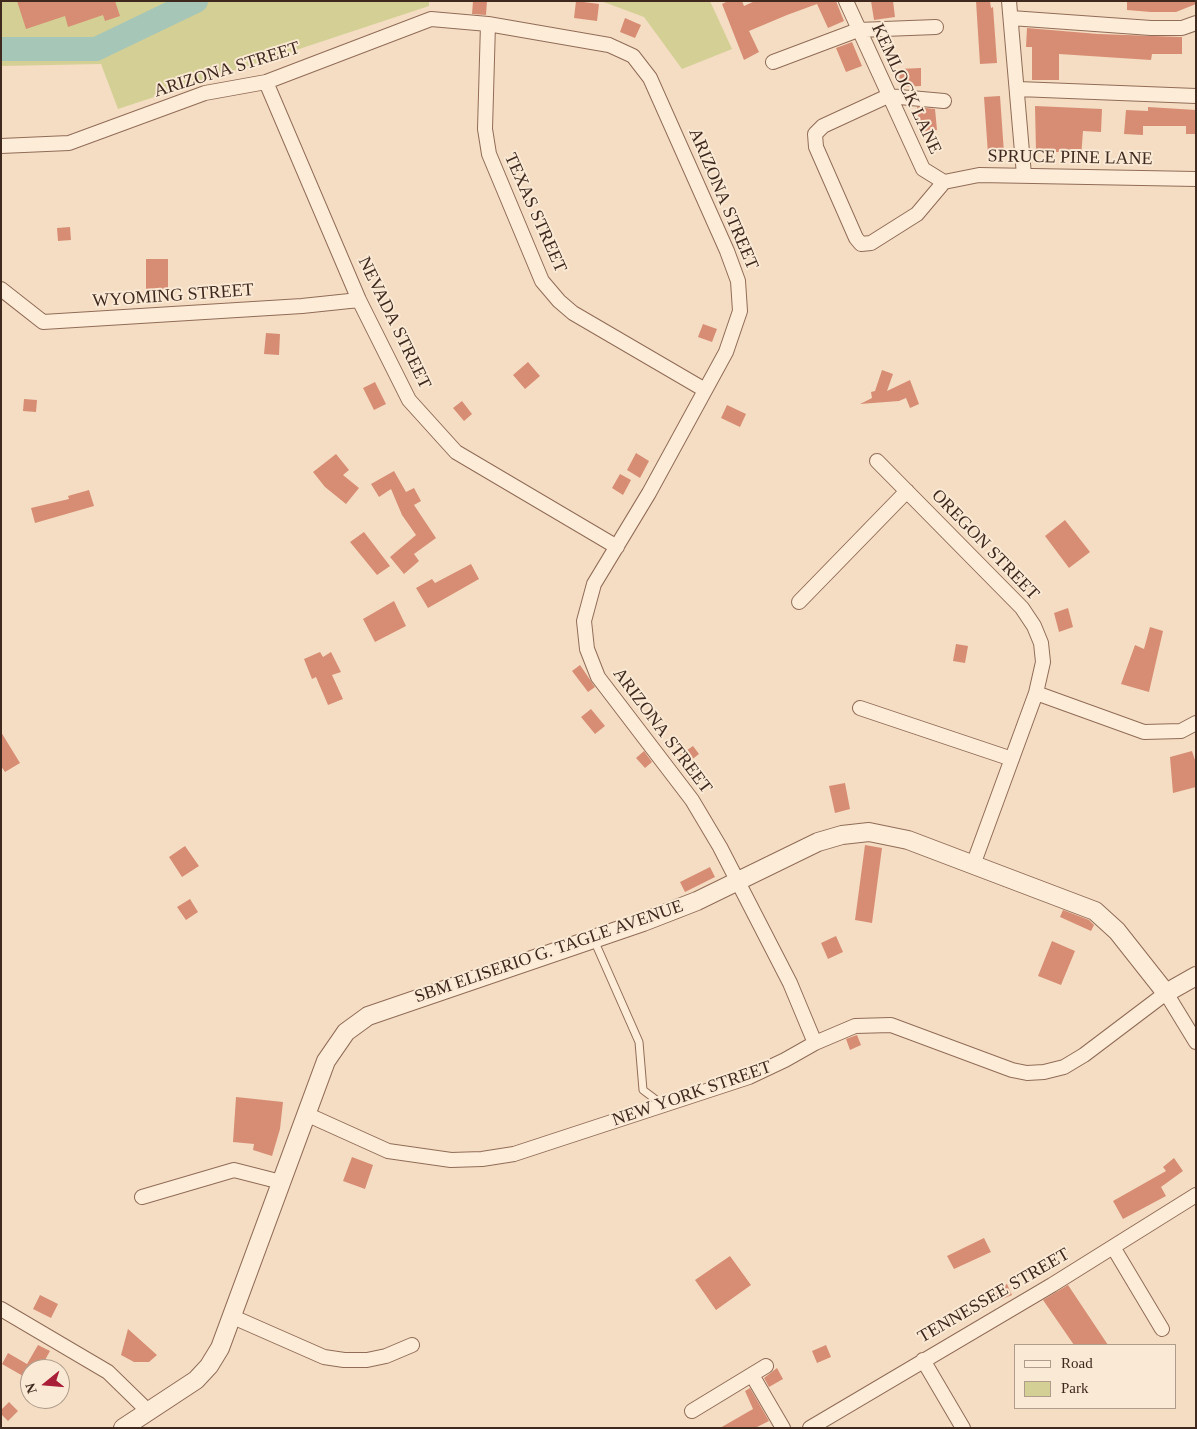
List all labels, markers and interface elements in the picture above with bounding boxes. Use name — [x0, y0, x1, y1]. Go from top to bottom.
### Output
street label: KEMLOCK LANE — [866, 20, 946, 158]
street label: ARIZONA STREET — [151, 38, 303, 102]
street label: ARIZONA STREET — [683, 125, 763, 273]
street label: SPRUCE PINE LANE — [987, 146, 1153, 170]
street label: TEXAS STREET — [499, 150, 571, 276]
street label: NEVADA STREET — [353, 253, 435, 393]
street label: WYOMING STREET — [92, 280, 254, 312]
street label: OREGON STREET — [927, 485, 1043, 605]
street label: ARIZONA STREET — [608, 664, 716, 798]
street label: SBM ELISERIO G. TAGLE AVENUE — [412, 896, 686, 1008]
street label: NEW YORK STREET — [610, 1057, 774, 1131]
street label: TENNESSEE STREET — [914, 1244, 1074, 1348]
legend — [1014, 1344, 1177, 1409]
text: Road — [1061, 1355, 1093, 1371]
north arrow — [20, 1359, 70, 1409]
text: Park — [1061, 1380, 1089, 1396]
text: N — [22, 1381, 40, 1395]

